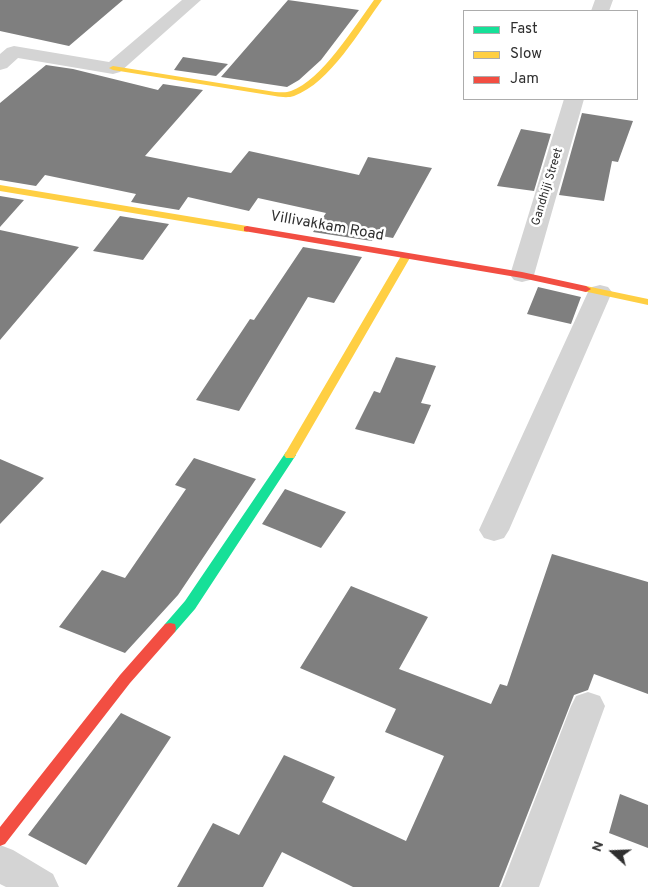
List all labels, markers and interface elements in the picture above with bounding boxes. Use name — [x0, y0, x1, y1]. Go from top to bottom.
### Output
legend — [463, 10, 638, 100]
text: Fast — [510, 20, 538, 39]
text: Slow — [510, 45, 542, 64]
text: Jam — [510, 70, 539, 89]
street label: Gandhiji Street — [529, 146, 567, 228]
street label: Villivakkam Road — [269, 208, 385, 246]
north arrow — [588, 827, 638, 877]
text: N — [589, 839, 608, 854]

